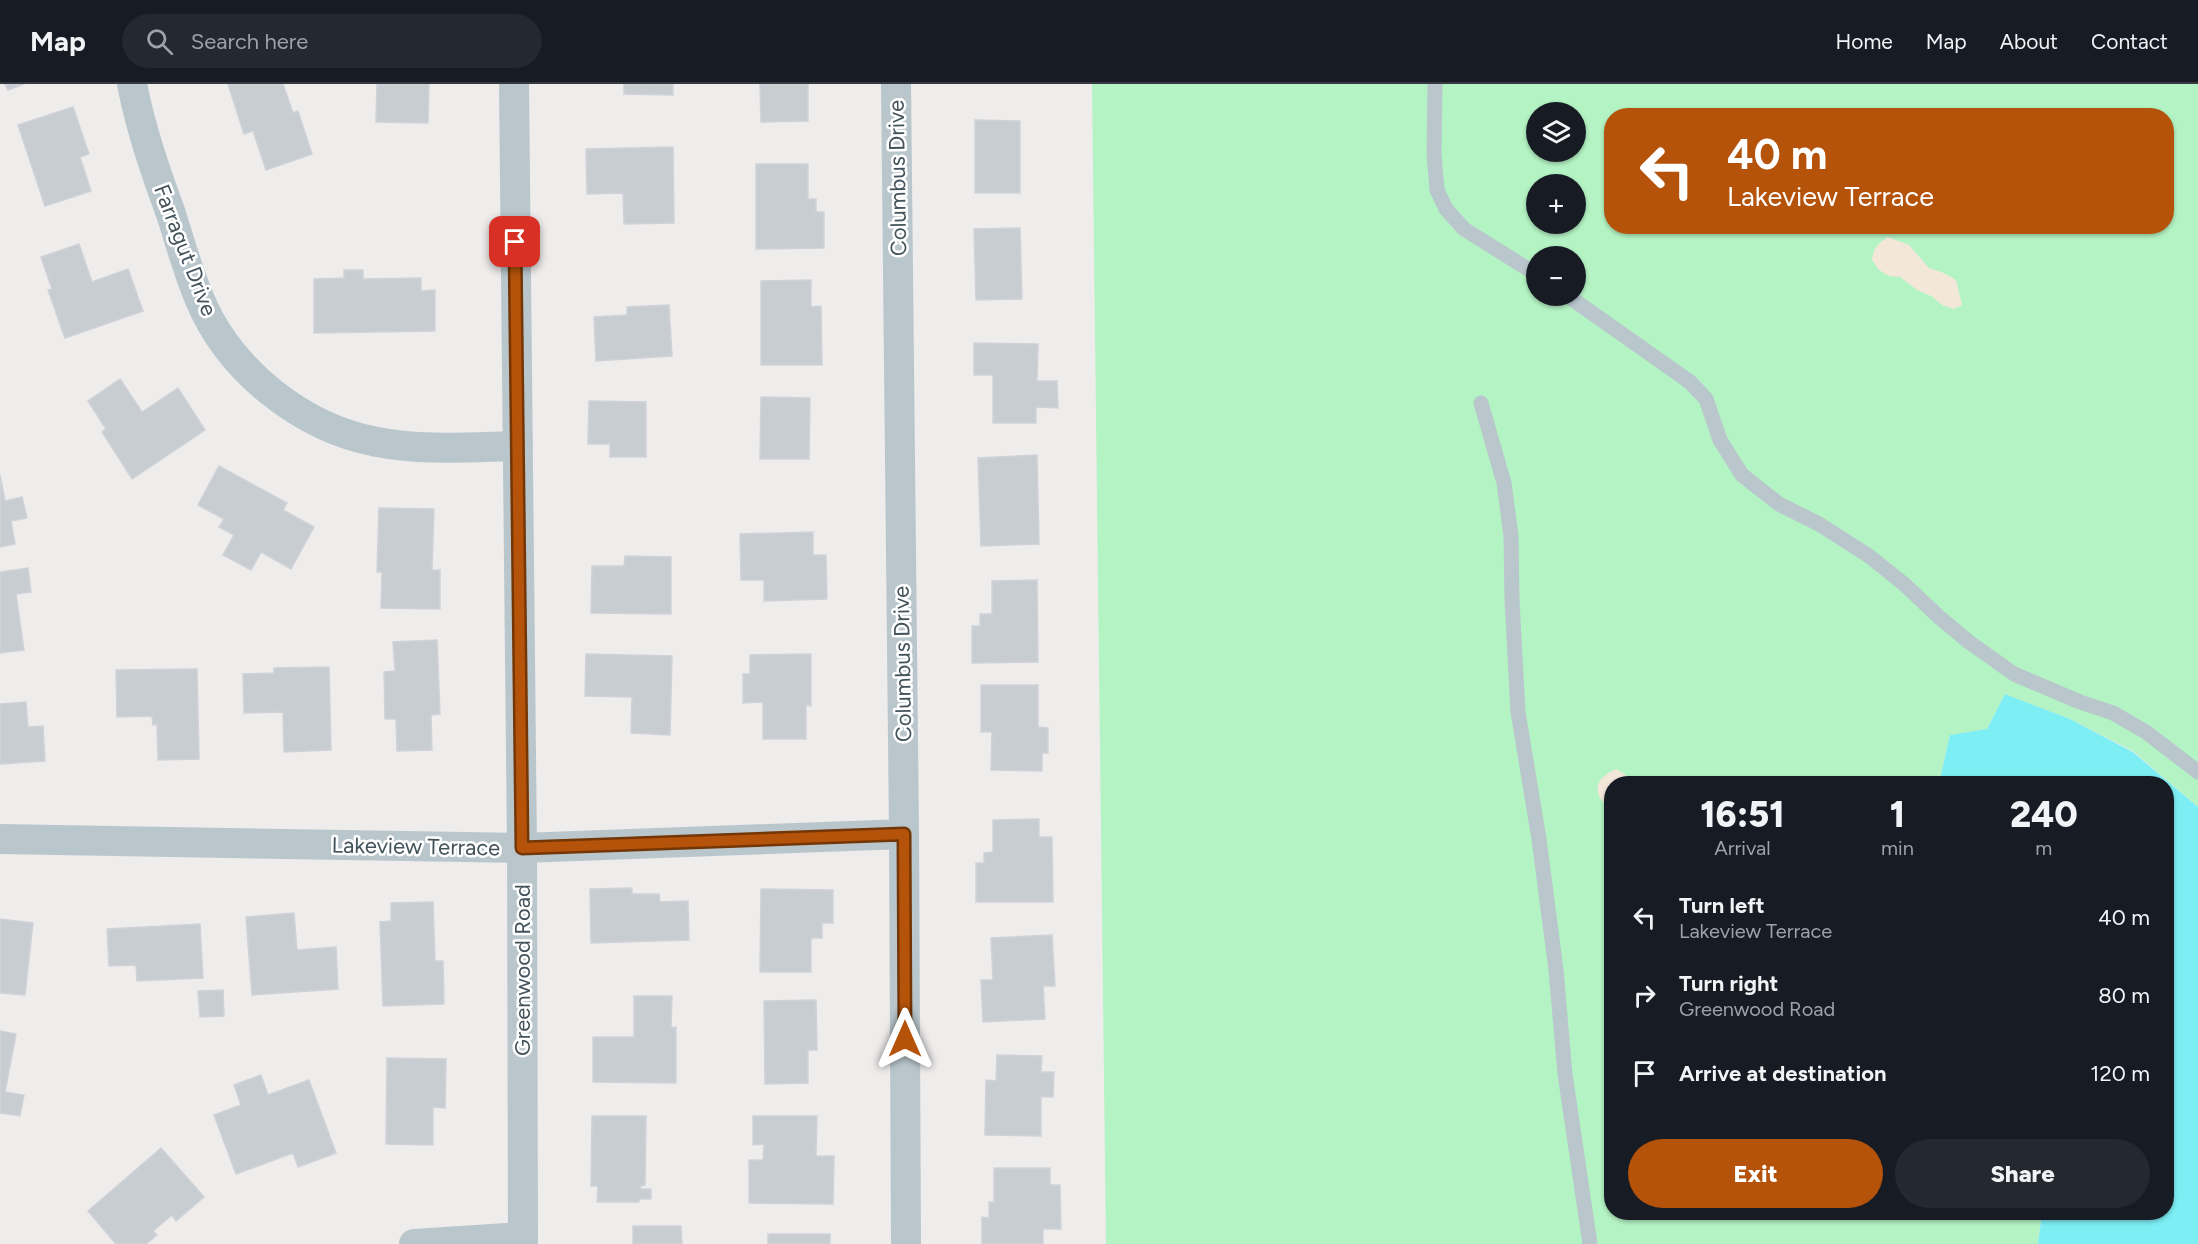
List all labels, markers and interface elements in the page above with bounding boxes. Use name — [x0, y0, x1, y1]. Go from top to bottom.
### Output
search box — [122, 14, 542, 68]
text: Map — [30, 24, 86, 58]
icon: search — [143, 25, 176, 58]
text: Search here — [191, 28, 308, 55]
text: Home — [1836, 29, 1893, 54]
text: Map — [1926, 29, 1967, 54]
text: About — [2000, 29, 2058, 54]
text: Contact — [2091, 29, 2168, 54]
street label: Columbus Drive — [883, 100, 912, 256]
map controls — [1526, 102, 1586, 306]
button: layers — [1526, 102, 1586, 162]
text: 40 m — [1727, 129, 1827, 180]
icon: left — [1628, 132, 1706, 210]
button: + — [1526, 174, 1586, 234]
street label: Farragut Drive — [148, 180, 223, 320]
text: Lakeview Terrace — [1727, 180, 1934, 213]
pin — [489, 216, 540, 267]
icon: arrive — [498, 225, 531, 258]
button: − — [1526, 246, 1586, 306]
street label: Columbus Drive — [888, 586, 917, 742]
text: 16:51 — [1700, 793, 1785, 836]
text: 1 — [1890, 793, 1905, 836]
text: 240 — [2010, 793, 2078, 836]
street label: Lakeview Terrace — [331, 832, 500, 861]
text: Arrival — [1714, 836, 1771, 860]
text: min — [1881, 836, 1914, 860]
text: m — [2035, 836, 2052, 860]
street label: Greenwood Road — [509, 884, 536, 1056]
text: Turn left — [1679, 892, 1765, 919]
icon: left — [1628, 901, 1661, 934]
text: 40 m — [2098, 904, 2150, 931]
text: Lakeview Terrace — [1679, 919, 1832, 943]
text: Turn right — [1679, 970, 1778, 997]
icon: right — [1628, 979, 1661, 1012]
text: 80 m — [2098, 982, 2150, 1009]
text: Greenwood Road — [1679, 997, 1835, 1021]
position arrow — [873, 1007, 937, 1071]
icon: arrive — [1628, 1057, 1661, 1090]
text: Arrive at destination — [1679, 1060, 1887, 1087]
text: 120 m — [2090, 1060, 2150, 1087]
button: Exit — [1628, 1139, 1883, 1208]
button: Share — [1895, 1139, 2150, 1208]

